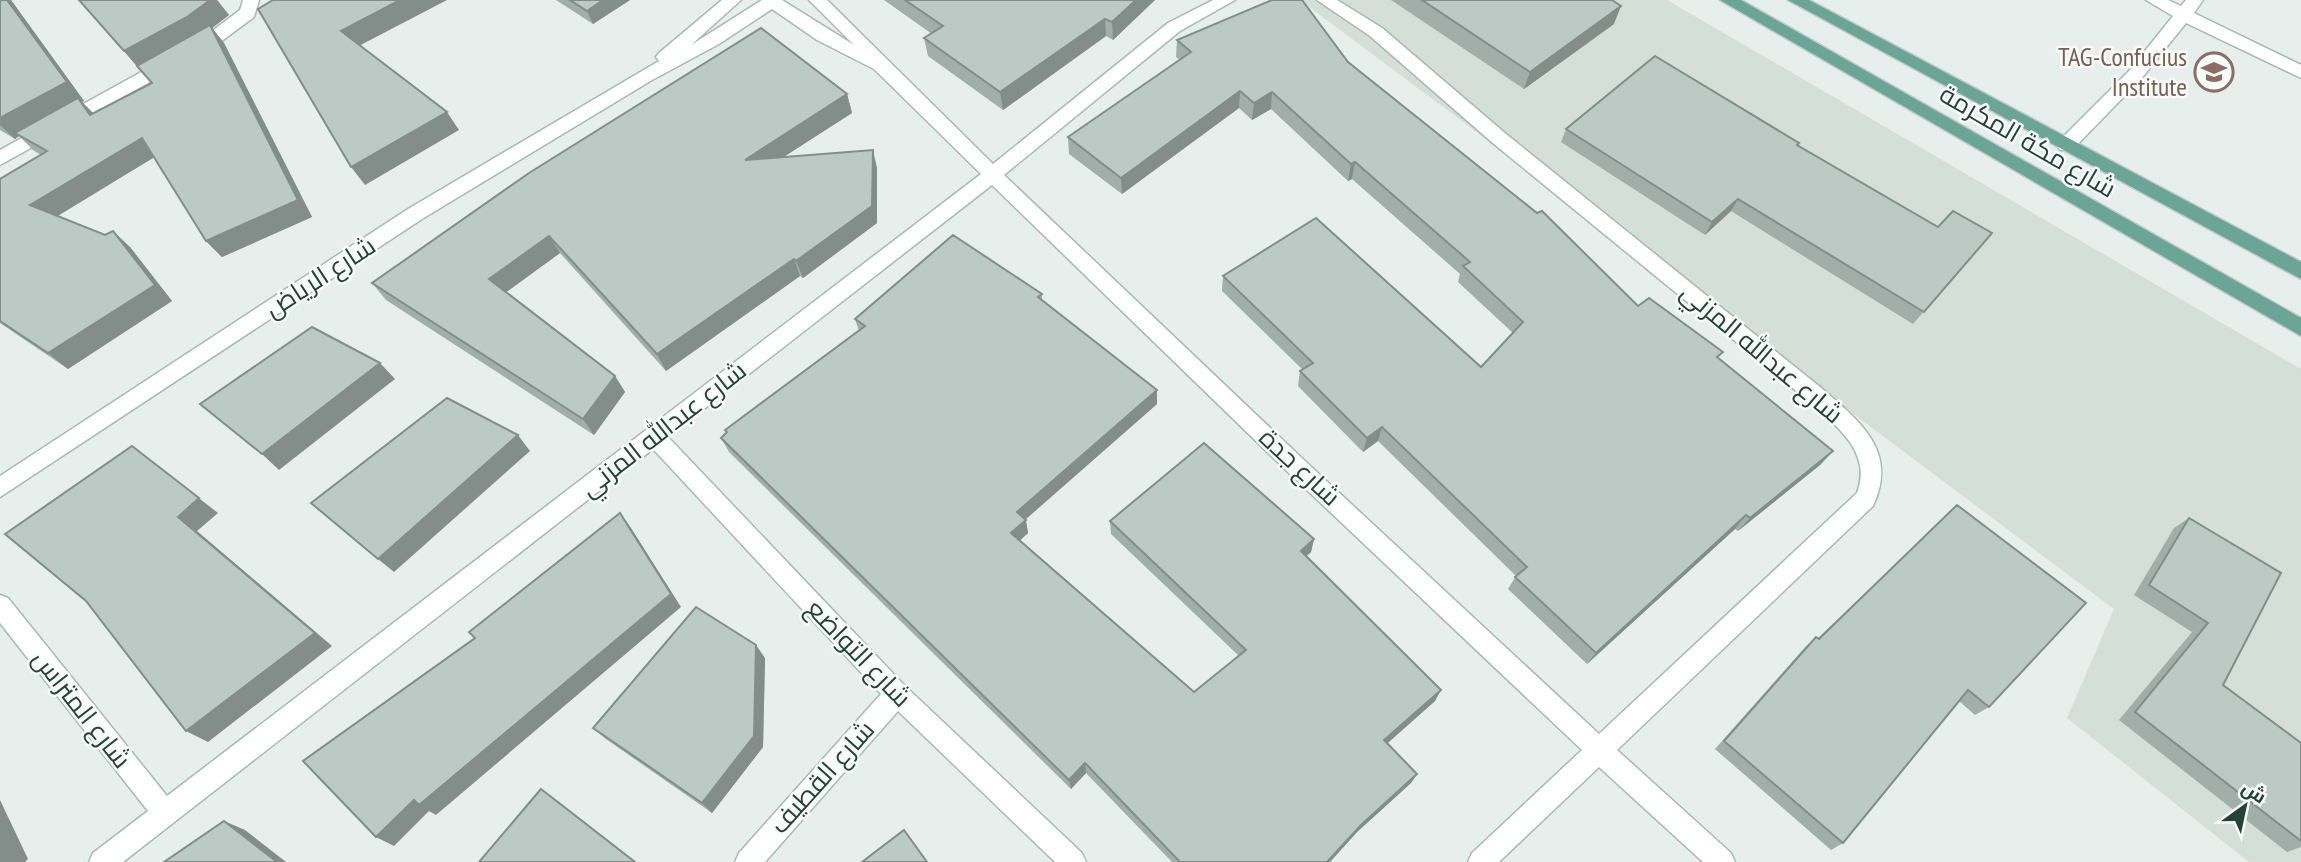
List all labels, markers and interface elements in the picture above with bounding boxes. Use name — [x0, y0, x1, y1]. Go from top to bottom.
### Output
place label: TAG-Confucius Institute — [2058, 40, 2187, 103]
school or university icon: TAG-Confucius Institute — [2193, 51, 2235, 93]
street label: شارع مكة المكرمة — [1934, 77, 2122, 205]
street label: شارع الرياض — [258, 229, 382, 325]
street label: شارع عبدالله المزني — [1671, 275, 1850, 434]
street label: شارع عبدالله المزني — [573, 353, 756, 508]
street label: شارع جدة — [1252, 421, 1348, 513]
street label: شارع التواضع — [799, 592, 919, 714]
street label: شارع المتراس — [25, 643, 139, 775]
street label: شارع القطيف — [762, 713, 882, 841]
north arrow — [2210, 771, 2280, 841]
text: ش — [2237, 775, 2271, 808]

